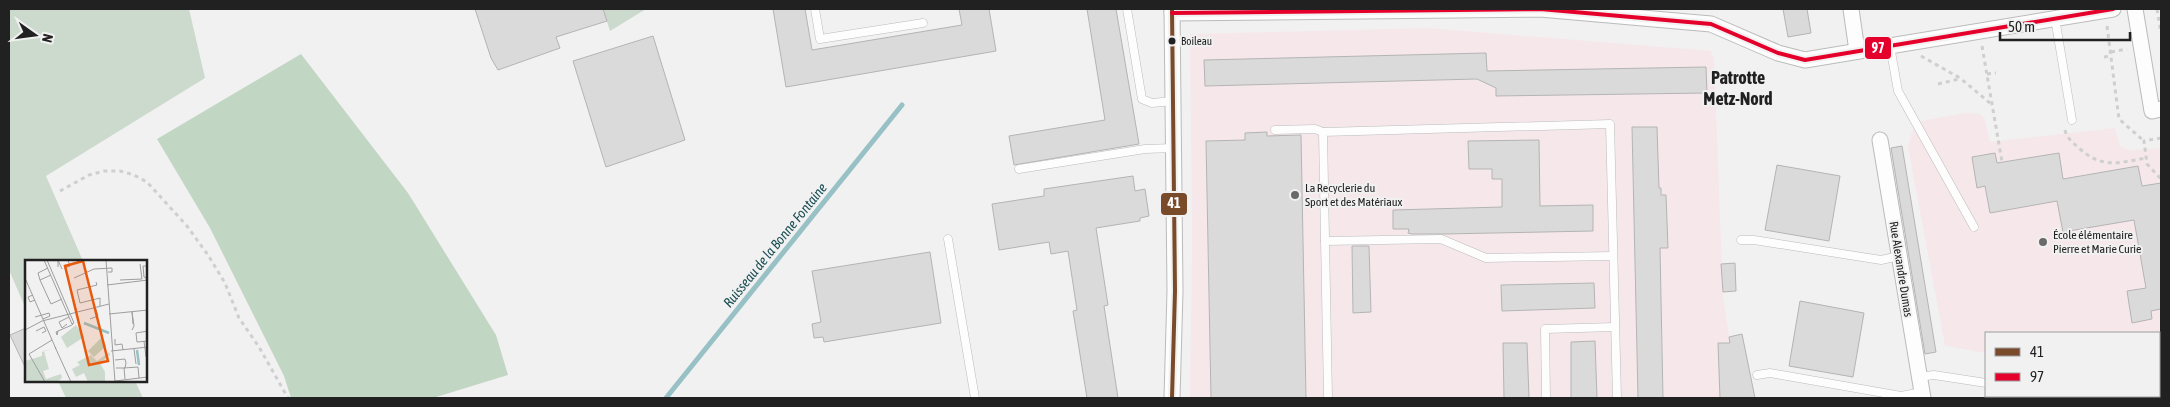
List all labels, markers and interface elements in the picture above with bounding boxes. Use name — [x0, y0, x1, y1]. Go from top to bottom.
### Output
north arrow — [10, 10, 60, 60]
scale bar — [2000, 10, 2130, 42]
text: 50 m — [2008, 18, 2035, 35]
text: N — [39, 32, 56, 44]
place label: Boileau — [1181, 35, 1212, 47]
marker: Boileau — [1167, 36, 1177, 46]
line badge: 97 — [1864, 36, 1892, 60]
text: 97 — [1871, 40, 1885, 56]
district label: Patrotte Metz-Nord — [1703, 67, 1773, 109]
water label: Ruisseau de la Bonne Fontaine — [720, 180, 830, 310]
place label: La Recyclerie du Sport et des Matériaux — [1305, 181, 1403, 209]
marker: La Recyclerie du Sport et des Matériaux — [1289, 189, 1301, 201]
line badge: 41 — [1160, 192, 1188, 216]
text: 41 — [1166, 195, 1181, 211]
street label: Rue Alexandre Dumas — [1887, 220, 1915, 318]
place label: École élémentaire Pierre et Marie Curie — [2053, 228, 2142, 256]
marker: École élémentaire Pierre et Marie Curie — [2037, 236, 2049, 248]
inset map — [25, 260, 148, 382]
legend — [1985, 332, 2160, 397]
text: 41 — [2030, 343, 2044, 360]
text: 97 — [2030, 368, 2044, 385]

